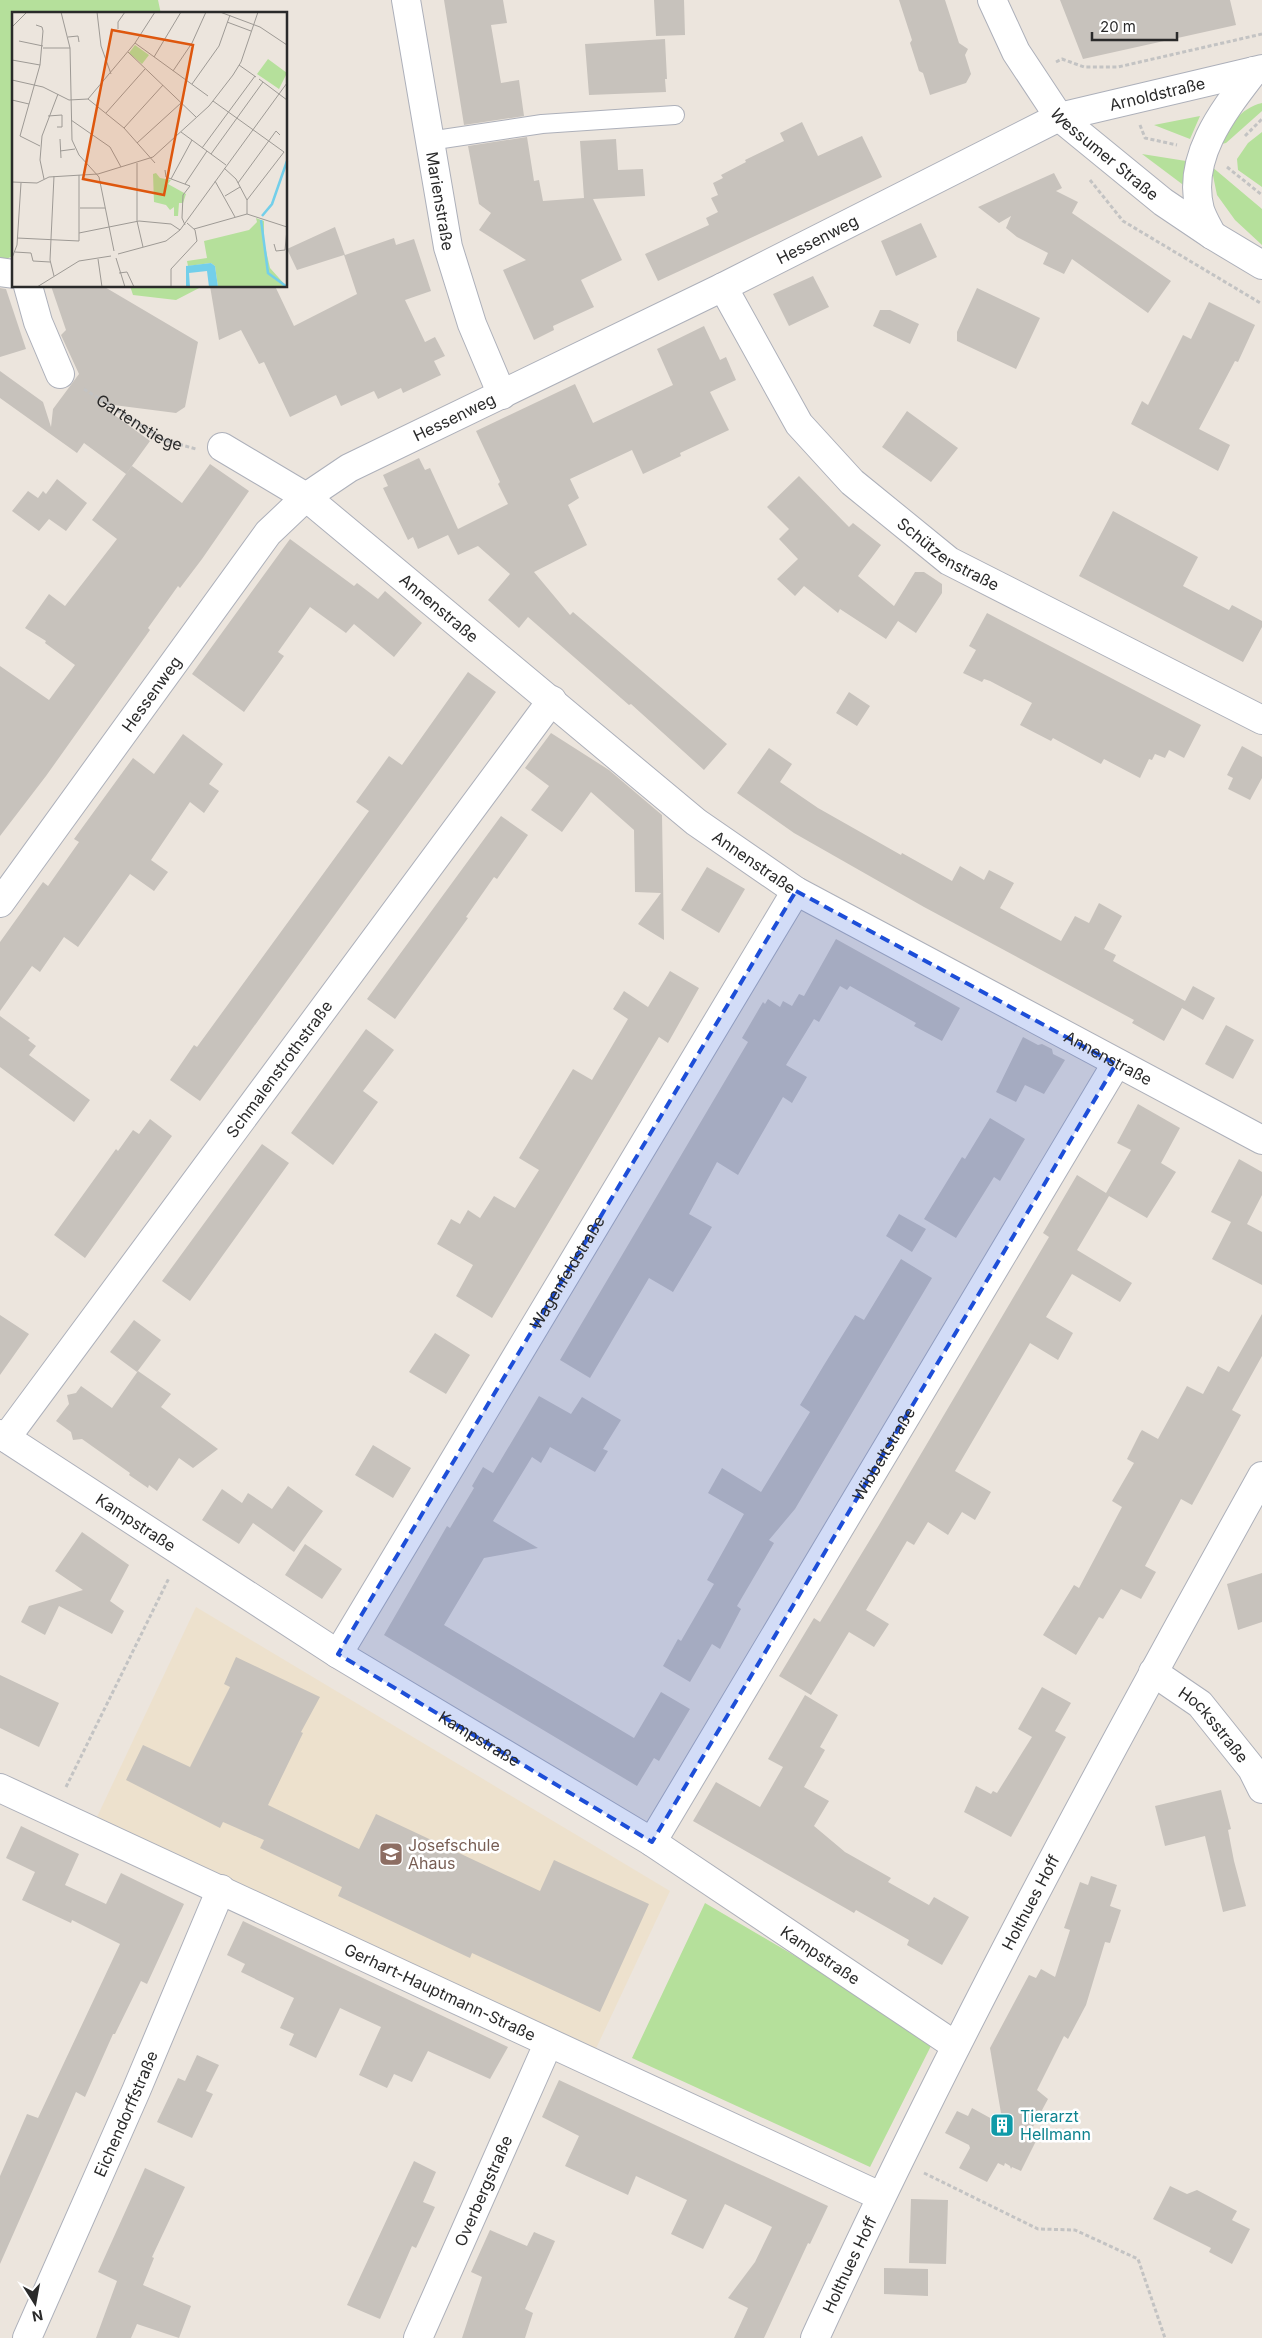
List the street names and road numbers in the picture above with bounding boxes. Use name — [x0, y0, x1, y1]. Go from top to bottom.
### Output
street label: Arnoldstraße — [1107, 73, 1207, 115]
street label: Wessumer Straße — [1046, 105, 1163, 204]
street label: Marienstraße — [422, 150, 458, 252]
street label: Hessenweg — [773, 210, 861, 268]
street label: Gartenstiege — [92, 389, 185, 455]
street label: Hessenweg — [410, 389, 499, 445]
street label: Schützenstraße — [893, 513, 1003, 595]
street label: Annenstraße — [396, 569, 483, 647]
street label: Hessenweg — [117, 652, 186, 736]
street label: Annenstraße — [709, 826, 800, 898]
street label: Schmalenstrothstraße — [222, 996, 336, 1142]
street label: Annenstraße — [1061, 1026, 1156, 1089]
street label: Wagenfeldstraße — [525, 1212, 609, 1333]
street label: Wibbeltstraße — [848, 1403, 919, 1504]
street label: Kampstraße — [92, 1489, 180, 1556]
street label: Hocksstraße — [1175, 1682, 1253, 1766]
street label: Kampstraße — [435, 1707, 524, 1771]
street label: Holthues Hoff — [997, 1851, 1064, 1953]
street label: Kampstraße — [777, 1921, 864, 1989]
street label: Gerhart-Hauptmann-Straße — [341, 1939, 539, 2045]
street label: Eichendorffstraße — [89, 2048, 162, 2180]
street label: Overbergstraße — [450, 2132, 516, 2249]
street label: Holthues Hoff — [818, 2213, 881, 2316]

